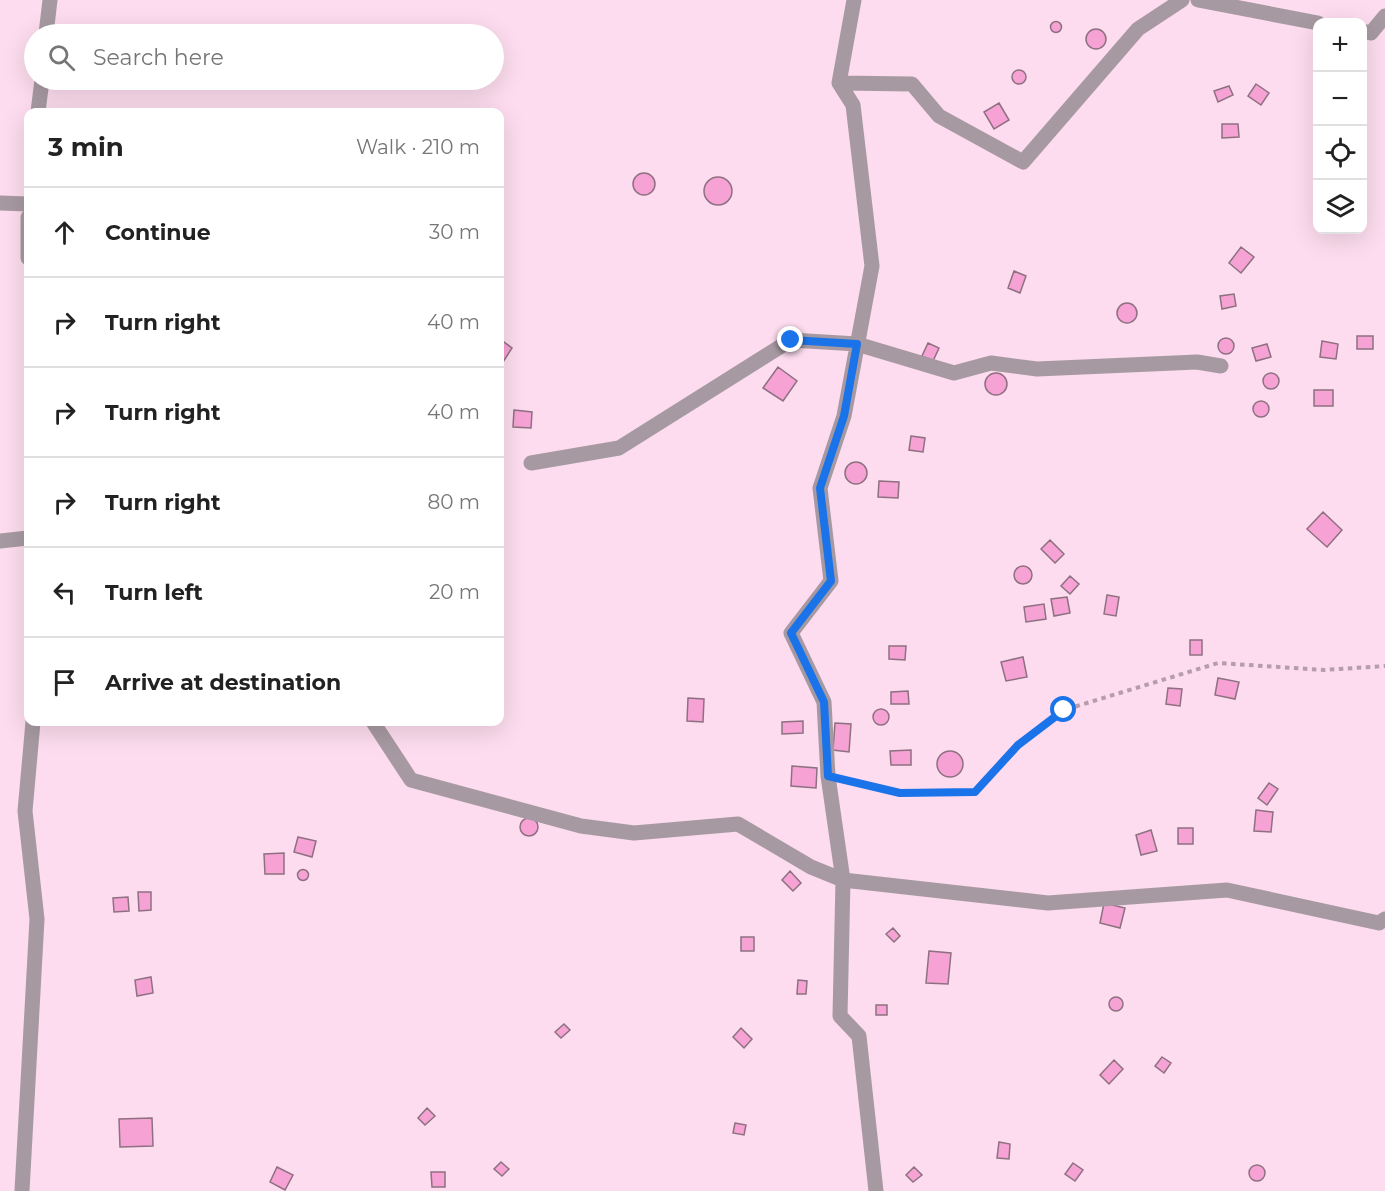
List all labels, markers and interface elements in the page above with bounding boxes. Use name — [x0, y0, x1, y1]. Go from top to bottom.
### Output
map controls — [1313, 18, 1367, 234]
button: + — [1313, 18, 1367, 72]
search box — [24, 24, 504, 90]
icon: search — [45, 41, 78, 74]
text: Search here — [93, 44, 224, 71]
button: − — [1313, 72, 1367, 126]
button: locate — [1313, 126, 1367, 180]
text: 3 min — [48, 131, 124, 163]
text: Walk · 210 m — [356, 135, 480, 159]
button: layers — [1313, 180, 1367, 234]
icon: ahead — [48, 216, 81, 249]
text: Continue — [105, 219, 211, 246]
text: 30 m — [429, 220, 480, 244]
icon: right — [48, 306, 81, 339]
text: Turn right — [105, 309, 220, 336]
text: 40 m — [427, 310, 480, 334]
route end — [777, 326, 803, 352]
icon: right — [48, 396, 81, 429]
text: Turn right — [105, 399, 220, 426]
text: 40 m — [427, 400, 480, 424]
icon: right — [48, 486, 81, 519]
text: Turn right — [105, 489, 220, 516]
text: 80 m — [428, 490, 480, 514]
icon: left — [48, 576, 81, 609]
text: Turn left — [105, 579, 203, 606]
text: 20 m — [429, 580, 480, 604]
icon: arrive — [48, 666, 81, 699]
text: Arrive at destination — [105, 669, 341, 696]
route start — [1050, 696, 1076, 722]

